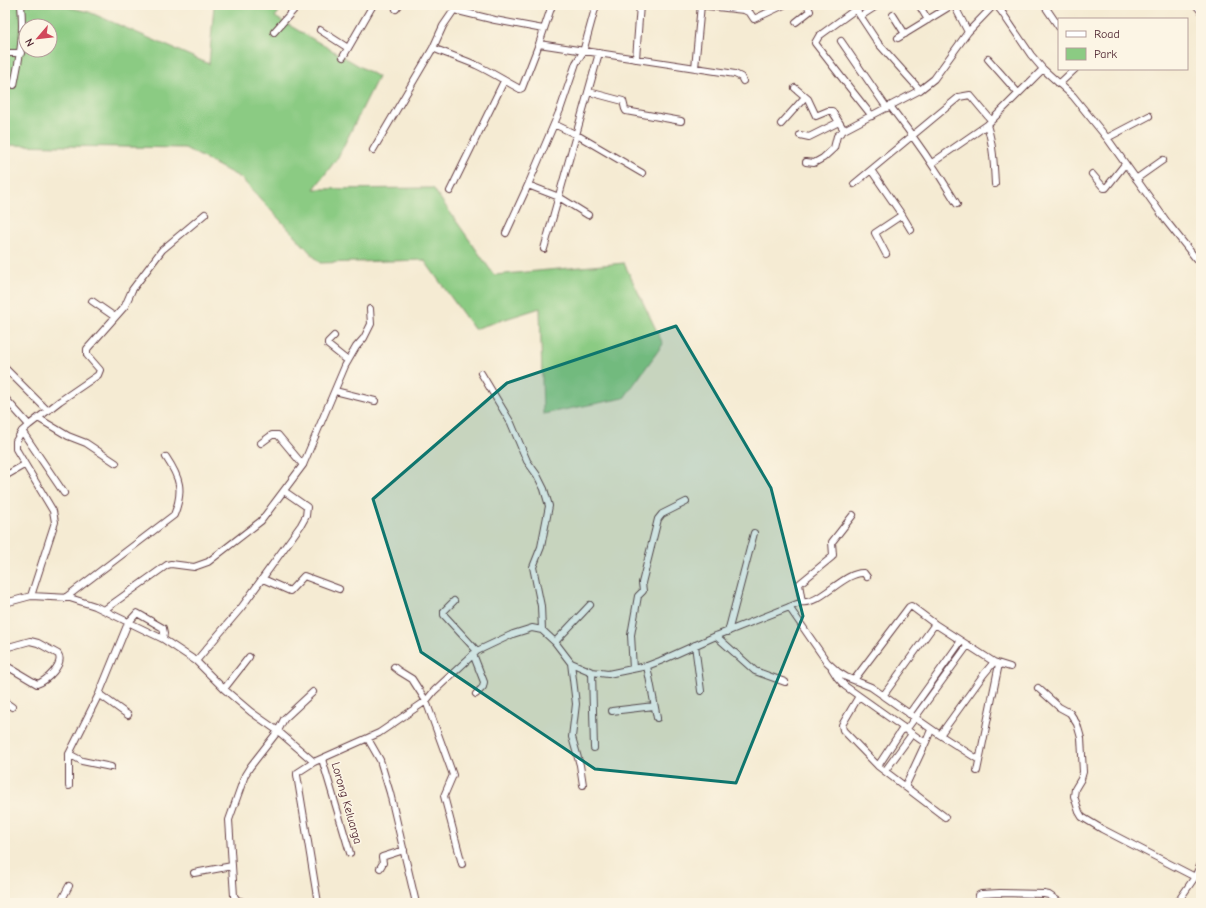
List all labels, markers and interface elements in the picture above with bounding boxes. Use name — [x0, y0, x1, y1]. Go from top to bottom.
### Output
north arrow — [18, 18, 58, 58]
legend — [1058, 18, 1188, 70]
text: Road — [1094, 27, 1120, 41]
text: N — [22, 36, 37, 49]
text: Park — [1094, 47, 1117, 61]
street label: Lorong Keluarga — [329, 760, 365, 846]

